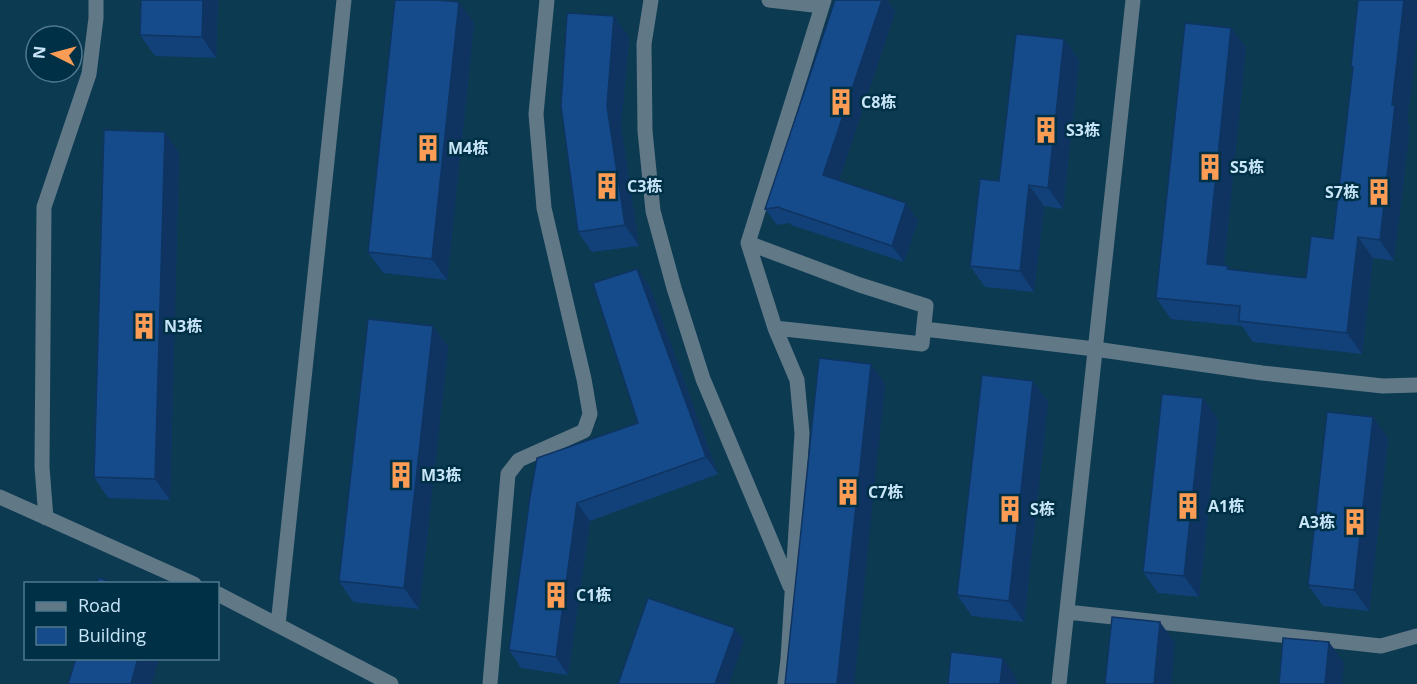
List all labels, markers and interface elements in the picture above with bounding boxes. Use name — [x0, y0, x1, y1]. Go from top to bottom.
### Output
north arrow — [24, 24, 84, 84]
text: N — [27, 45, 51, 60]
building icon: C8栋 — [826, 87, 856, 117]
place label: C8栋 — [861, 91, 896, 113]
building icon: S3栋 — [1031, 115, 1061, 145]
place label: S3栋 — [1066, 119, 1100, 141]
building icon: M4栋 — [413, 133, 443, 163]
place label: M4栋 — [448, 137, 488, 159]
building icon: S5栋 — [1195, 152, 1225, 182]
place label: S5栋 — [1230, 156, 1264, 178]
building icon: C3栋 — [592, 171, 622, 201]
place label: C3栋 — [627, 175, 662, 197]
building icon: S7栋 — [1364, 177, 1394, 207]
place label: S7栋 — [1325, 181, 1359, 203]
building icon: N3栋 — [129, 311, 159, 341]
place label: N3栋 — [164, 315, 202, 337]
building icon: M3栋 — [386, 460, 416, 490]
place label: M3栋 — [421, 464, 461, 486]
building icon: C7栋 — [833, 477, 863, 507]
place label: C7栋 — [868, 481, 903, 503]
building icon: A1栋 — [1173, 491, 1203, 521]
building icon: S栋 — [995, 494, 1025, 524]
place label: A1栋 — [1208, 495, 1244, 517]
place label: S栋 — [1030, 498, 1055, 520]
building icon: A3栋 — [1340, 507, 1370, 537]
place label: A3栋 — [1299, 511, 1335, 533]
building icon: C1栋 — [541, 580, 571, 610]
legend — [24, 582, 219, 660]
place label: C1栋 — [576, 584, 611, 606]
text: Road — [78, 593, 121, 617]
text: Building — [78, 623, 146, 647]

